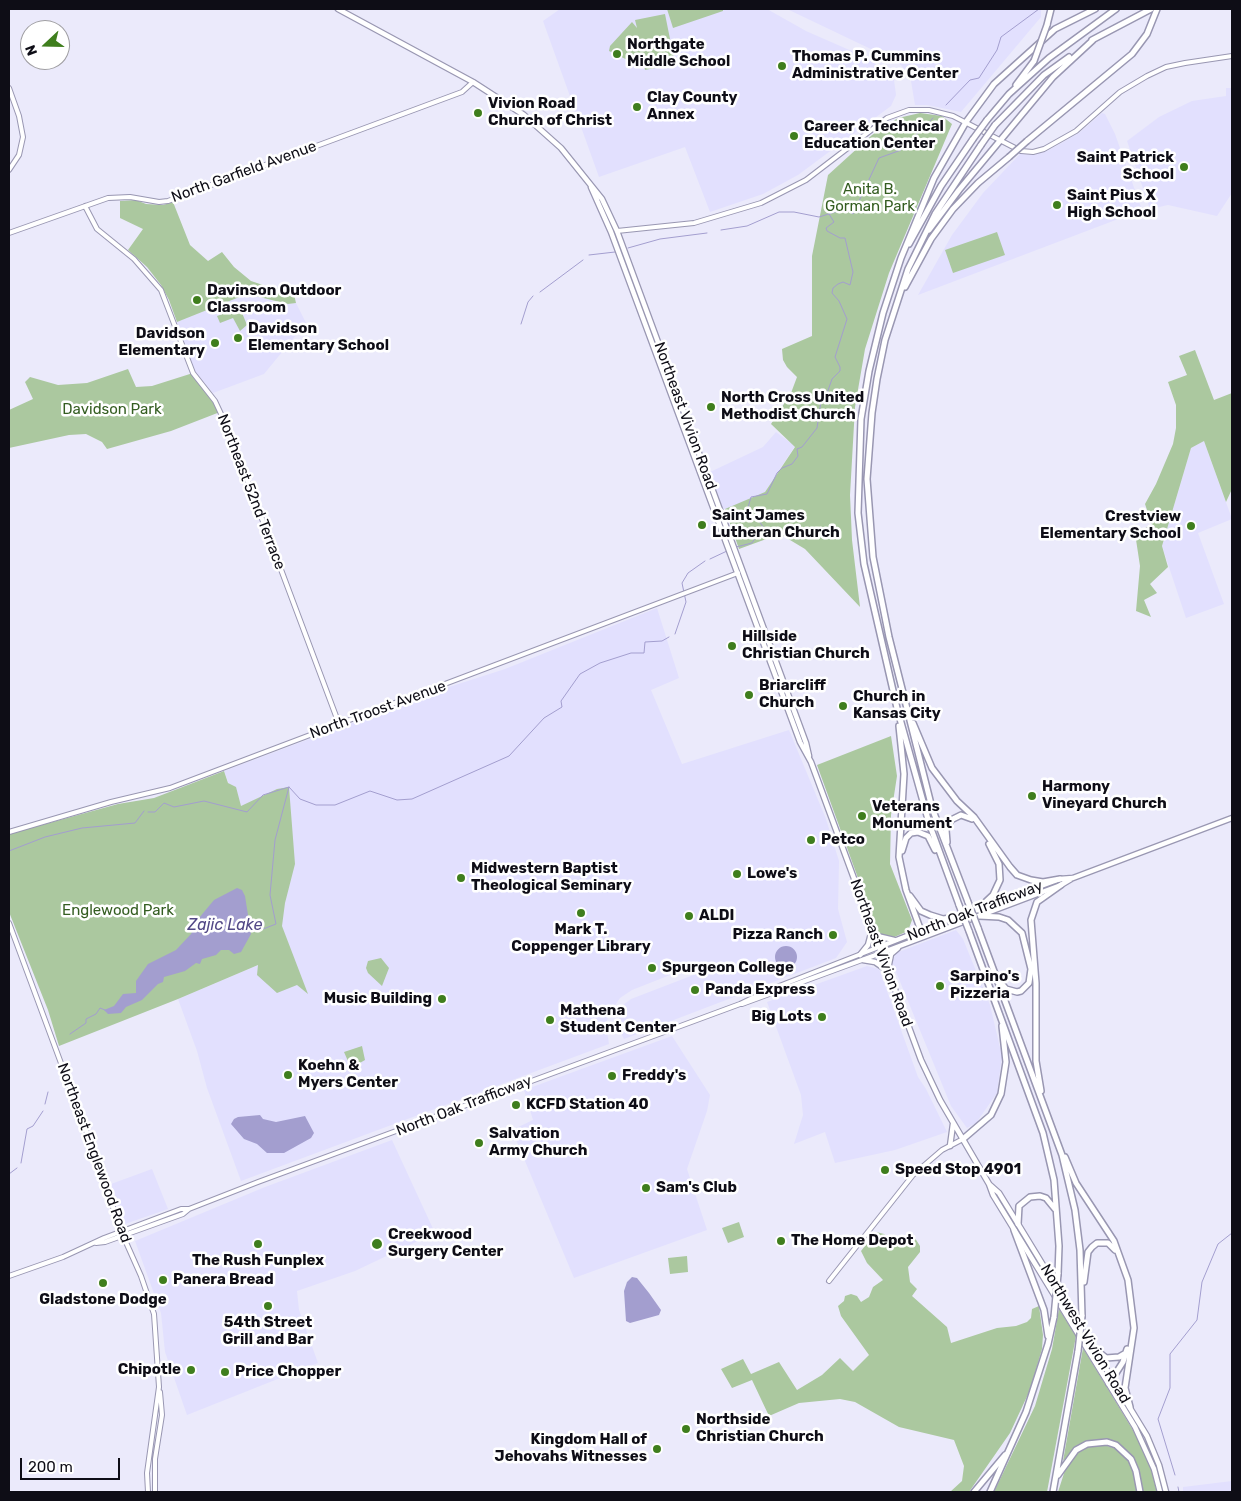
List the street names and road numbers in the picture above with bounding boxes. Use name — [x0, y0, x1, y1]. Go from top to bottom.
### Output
street label: North Garfield Avenue — [169, 137, 319, 207]
street label: Northeast Vivion Road — [650, 340, 720, 492]
street label: Northeast 52nd Terrace — [213, 412, 289, 572]
street label: North Troost Avenue — [308, 677, 448, 743]
street label: Northeast Vivion Road — [846, 877, 916, 1029]
street label: North Oak Trafficway — [905, 877, 1045, 945]
street label: Northeast Englewood Road — [53, 1061, 135, 1245]
street label: North Oak Trafficway — [394, 1072, 534, 1140]
street label: Northwest Vivion Road — [1036, 1261, 1134, 1407]

